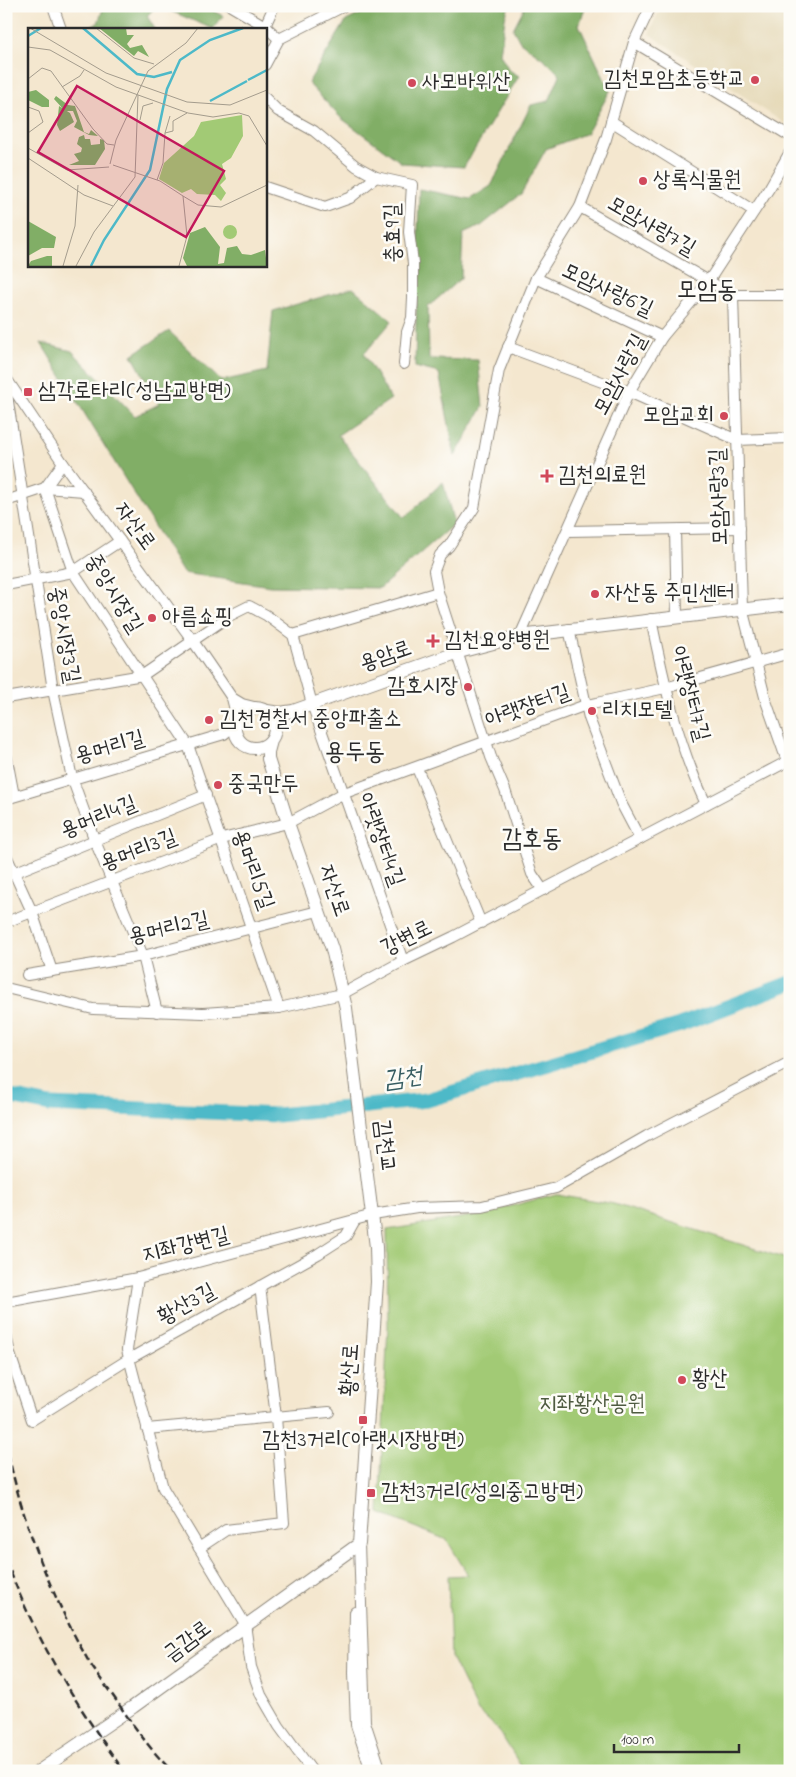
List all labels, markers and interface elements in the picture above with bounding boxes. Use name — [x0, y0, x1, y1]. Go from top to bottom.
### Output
inset map — [28, 28, 266, 266]
place label: 김천모암초등학교 — [603, 64, 745, 96]
place label: 사모바위산 — [422, 67, 511, 99]
marker: 김천모암초등학교 — [749, 74, 761, 86]
marker: 사모바위산 — [406, 77, 418, 89]
place label: 상록식물원 — [653, 165, 742, 197]
marker: 상록식물원 — [637, 175, 649, 187]
street label: 모암사랑7길 — [601, 189, 702, 265]
street label: 충효9길 — [377, 203, 411, 263]
street label: 모암사랑6길 — [556, 256, 659, 326]
district label: 모암동 — [677, 273, 737, 309]
street label: 모암사랑길 — [586, 328, 656, 422]
place label: 삼각로타리(성남교방면) — [38, 376, 231, 408]
marker: 삼각로타리(성남교방면) — [22, 386, 34, 398]
place label: 모암교회 — [643, 400, 714, 432]
marker: 모암교회 — [718, 410, 730, 422]
street label: 모암사랑3길 — [702, 447, 738, 546]
place label: 김천의료원 — [558, 460, 647, 492]
marker: 김천의료원 — [540, 469, 554, 483]
street label: 자산로 — [105, 496, 163, 558]
street label: 중앙시장길 — [76, 548, 150, 640]
place label: 자산동 주민센터 — [605, 578, 734, 610]
street label: 중앙시장3길 — [39, 584, 87, 686]
marker: 자산동 주민센터 — [589, 588, 601, 600]
place label: 아름쇼핑 — [162, 602, 233, 634]
marker: 아름쇼핑 — [146, 612, 158, 624]
place label: 김천요양병원 — [444, 625, 550, 657]
street label: 용암로 — [356, 633, 416, 681]
marker: 김천요양병원 — [426, 634, 440, 648]
street label: 아랫장터7길 — [661, 643, 717, 746]
place label: 감호시장 — [387, 671, 458, 703]
street label: 아랫장터길 — [481, 677, 575, 737]
marker: 감호시장 — [462, 681, 474, 693]
place label: 리치모텔 — [602, 695, 673, 727]
place label: 김천경찰서 중앙파출소 — [219, 704, 402, 736]
marker: 리치모텔 — [586, 705, 598, 717]
marker: 김천경찰서 중앙파출소 — [203, 714, 215, 726]
street label: 용머리길 — [72, 723, 149, 773]
district label: 용두동 — [325, 735, 385, 771]
place label: 중국만두 — [228, 769, 299, 801]
marker: 중국만두 — [212, 779, 224, 791]
street label: 용머리4길 — [56, 788, 142, 848]
street label: 아랫장터4길 — [348, 789, 412, 892]
street label: 용머리3길 — [96, 822, 182, 880]
district label: 감호동 — [502, 822, 562, 858]
street label: 용머리5길 — [223, 825, 281, 915]
street label: 자산로 — [309, 861, 357, 921]
street label: 용머리2길 — [126, 904, 213, 954]
street label: 강변로 — [376, 913, 438, 965]
water label: 감천 — [381, 1059, 427, 1099]
street label: 김천교 — [365, 1118, 403, 1174]
street label: 지좌강변길 — [139, 1220, 233, 1272]
street label: 황산3길 — [152, 1276, 222, 1334]
street label: 황산로 — [333, 1342, 369, 1398]
place label: 황산 — [692, 1364, 727, 1396]
marker: 황산 — [676, 1374, 688, 1386]
park label: 지좌황산공원 — [539, 1389, 645, 1421]
marker: 감천3거리(아랫시장방면) — [357, 1414, 369, 1426]
place label: 감천3거리(아랫시장방면) — [262, 1425, 464, 1457]
place label: 감천3거리(성의중고방면) — [381, 1477, 583, 1509]
marker: 감천3거리(성의중고방면) — [365, 1487, 377, 1499]
street label: 금감로 — [157, 1613, 219, 1671]
scale bar — [614, 1722, 738, 1754]
text: 100 m — [621, 1729, 654, 1751]

